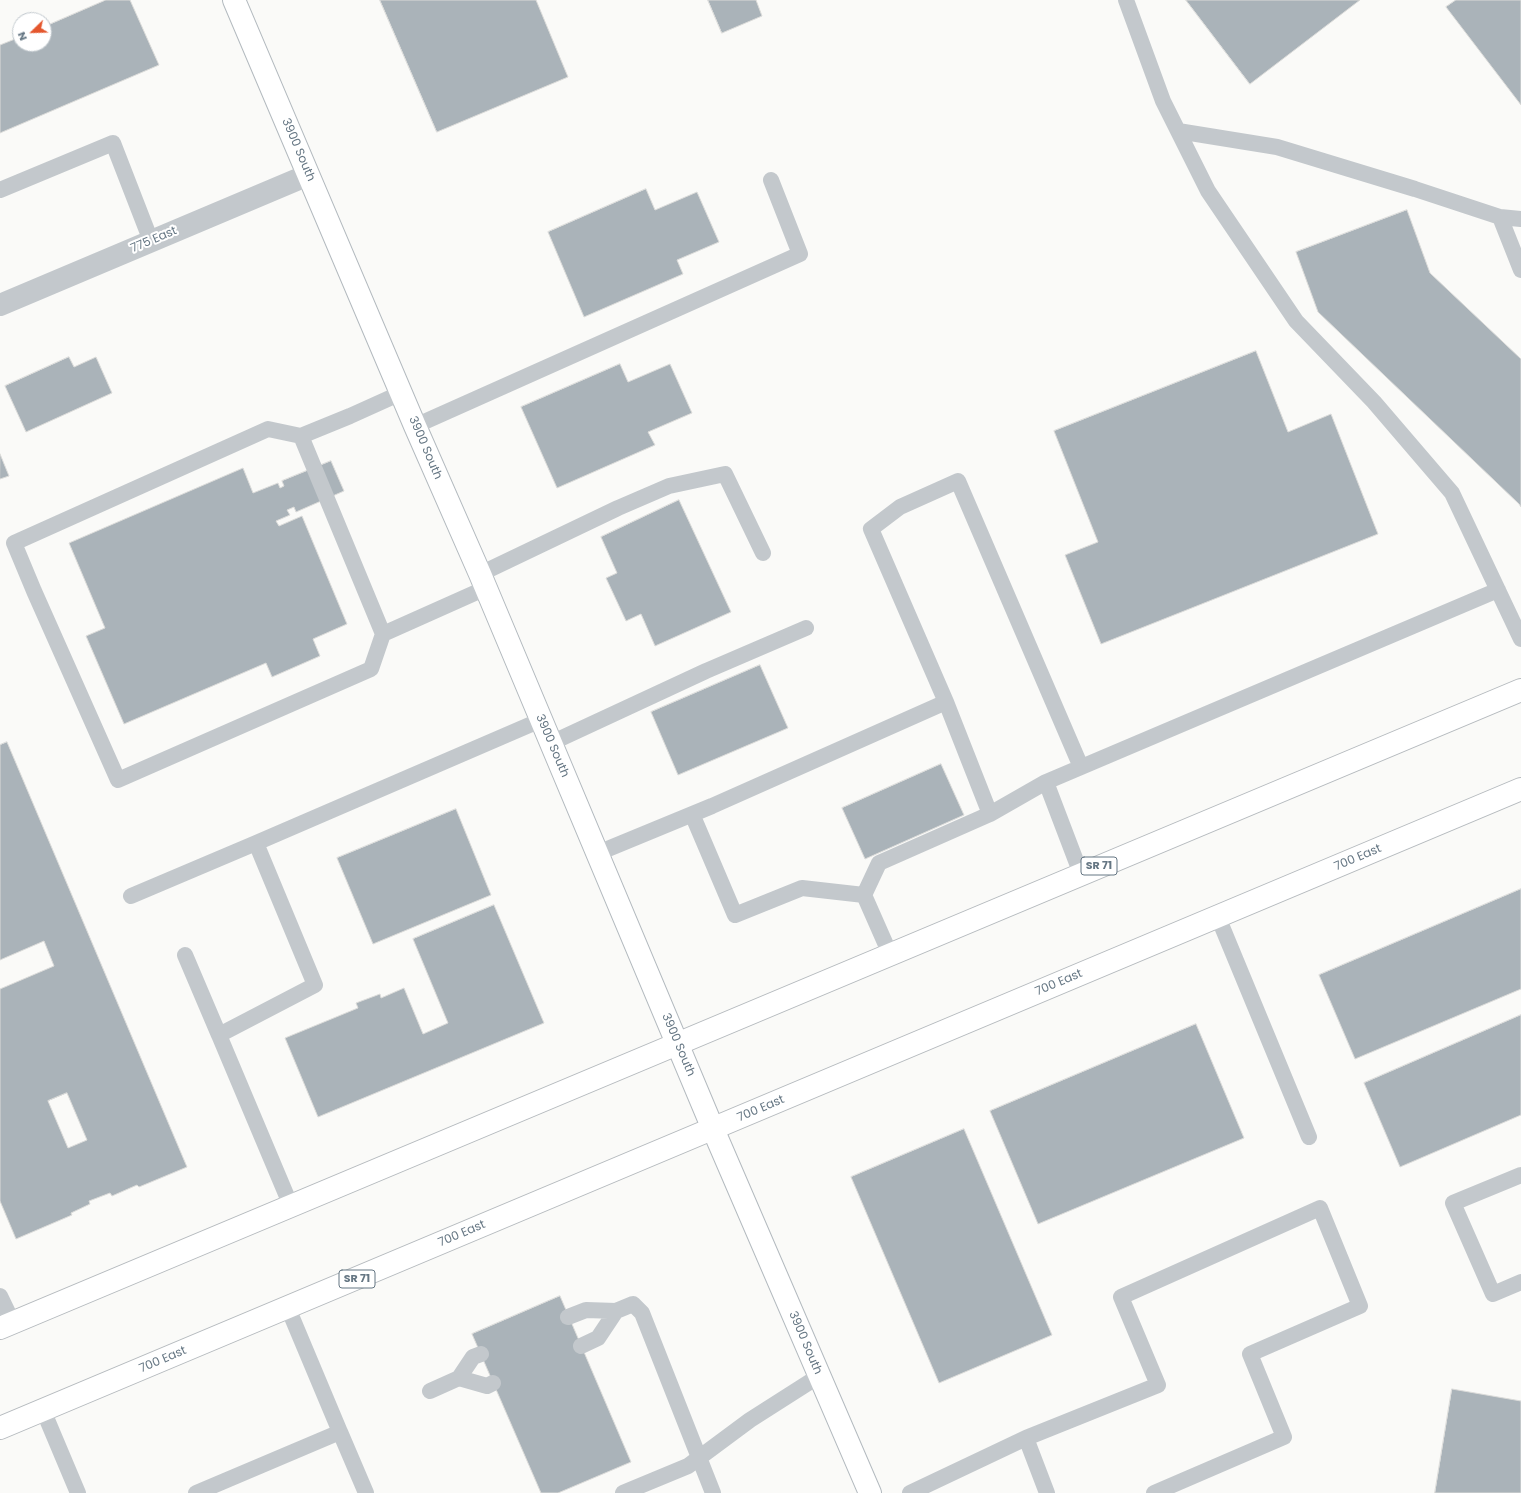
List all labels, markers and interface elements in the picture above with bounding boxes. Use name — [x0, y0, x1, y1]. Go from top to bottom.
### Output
north arrow — [12, 12, 52, 52]
text: N — [13, 29, 31, 43]
street label: 3900 South — [278, 116, 318, 184]
street label: 775 East — [129, 224, 179, 256]
street label: 3900 South — [405, 414, 445, 482]
street label: 3900 South — [532, 712, 572, 780]
street label: 700 East — [1332, 842, 1384, 874]
road number: SR 71 — [1081, 857, 1117, 875]
street label: 700 East — [1033, 967, 1085, 999]
street label: 3900 South — [658, 1011, 698, 1079]
street label: 700 East — [735, 1093, 787, 1125]
street label: 700 East — [436, 1218, 488, 1250]
road number: SR 71 — [339, 1270, 375, 1288]
street label: 3900 South — [785, 1309, 825, 1377]
street label: 700 East — [137, 1344, 189, 1376]

